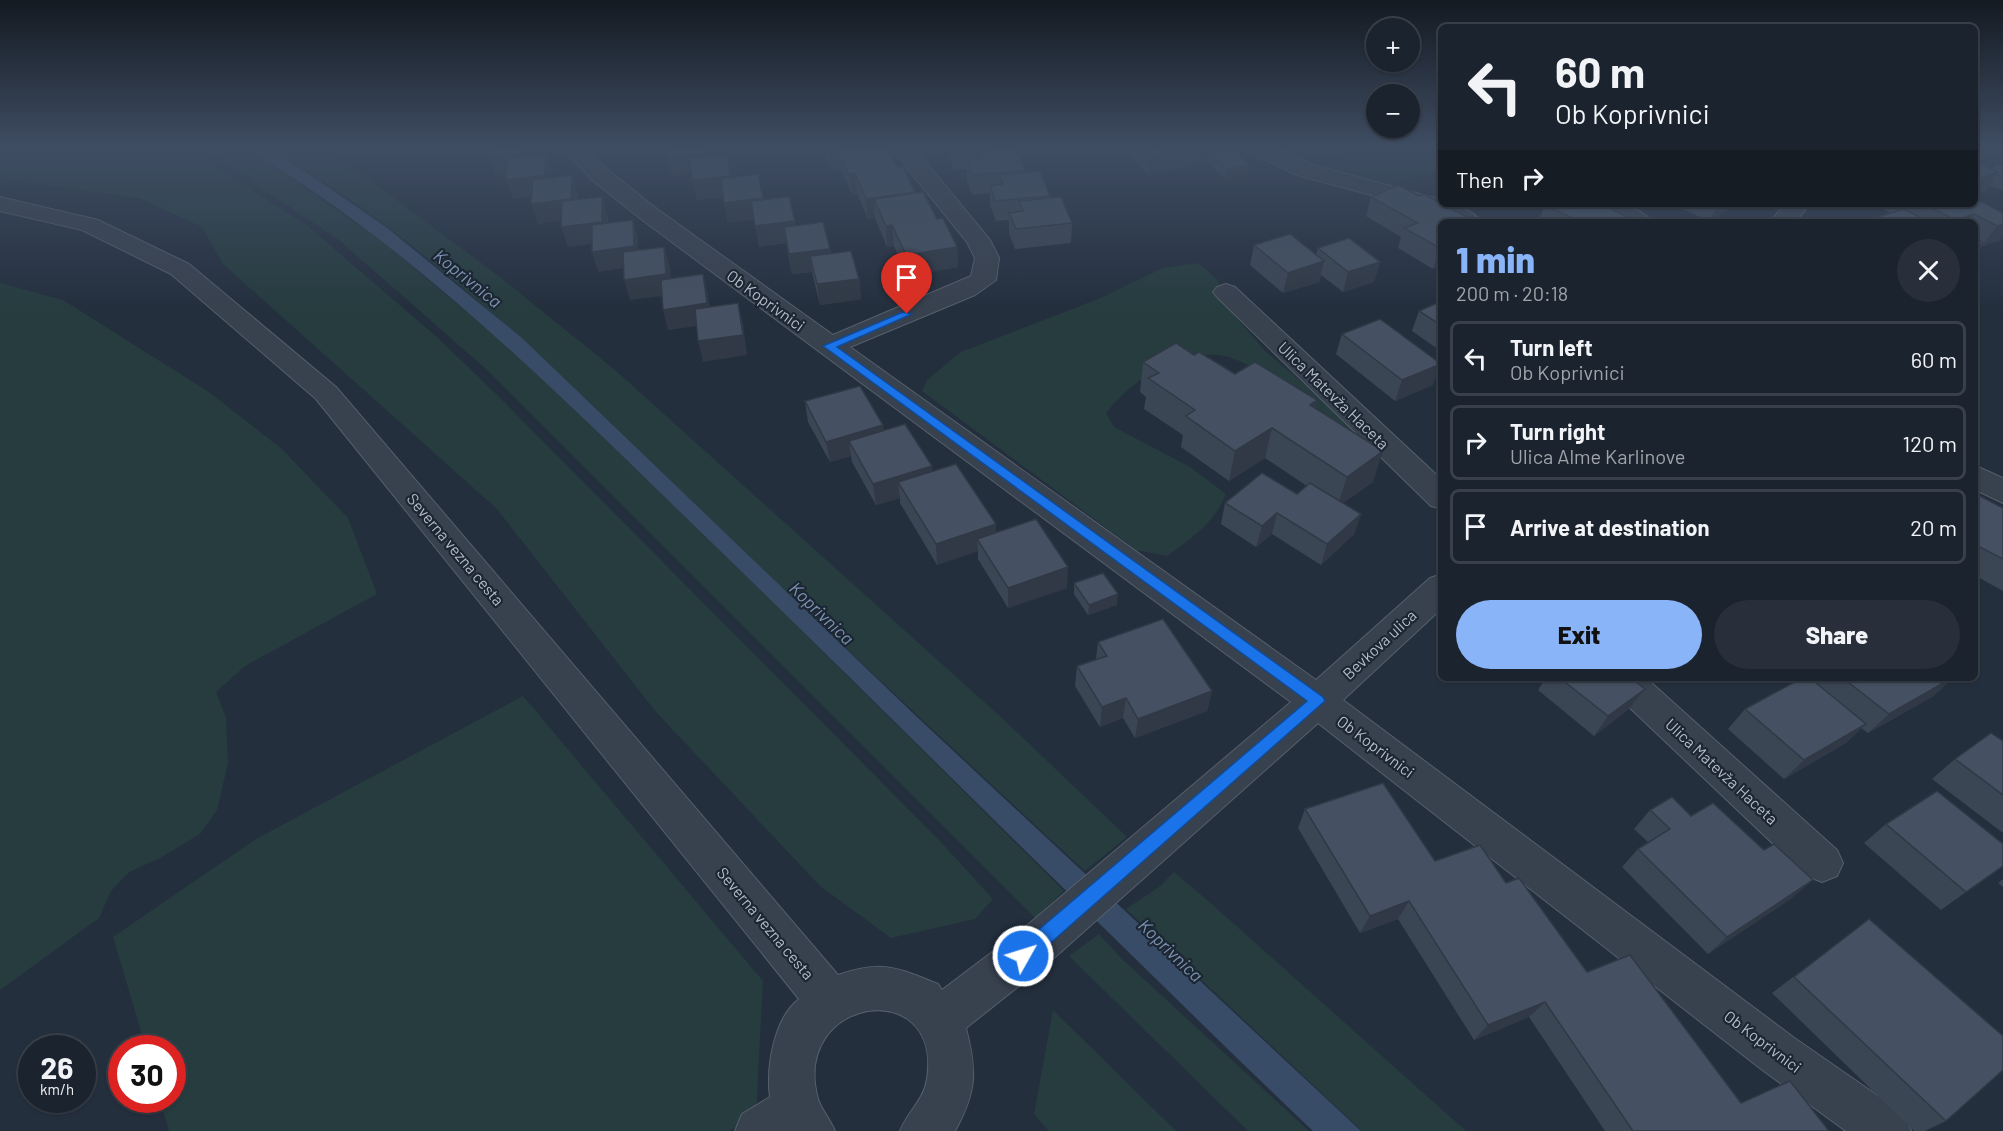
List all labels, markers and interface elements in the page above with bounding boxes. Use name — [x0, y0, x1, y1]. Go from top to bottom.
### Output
map controls — [1366, 18, 1420, 138]
button: + — [1366, 18, 1420, 72]
text: 60 m — [1555, 46, 1645, 96]
icon: left — [1456, 48, 1534, 126]
button: − — [1366, 84, 1420, 138]
text: Ob Koprivnici — [1555, 97, 1710, 129]
icon: right — [1516, 162, 1549, 195]
text: Then — [1456, 166, 1504, 192]
text: 1 min — [1456, 237, 1535, 280]
button: close — [1897, 239, 1960, 302]
water label: Koprivnica — [430, 244, 506, 312]
pin — [881, 252, 932, 314]
icon: arrive — [890, 261, 923, 294]
street label: Ob Koprivnici — [723, 265, 809, 335]
text: 200 m · 20:18 — [1456, 281, 1568, 305]
text: Turn left — [1510, 334, 1593, 360]
street label: Ulica Matevža Haceta — [1275, 337, 1393, 453]
icon: left — [1459, 342, 1492, 375]
text: 60 m — [1911, 346, 1957, 372]
text: Ob Koprivnici — [1510, 360, 1624, 384]
text: Turn right — [1510, 418, 1605, 444]
icon: right — [1459, 426, 1492, 459]
text: 120 m — [1902, 430, 1957, 456]
text: Ulica Alme Karlinove — [1510, 444, 1685, 468]
street label: Severna vezna cesta — [404, 489, 508, 609]
icon: arrive — [1459, 510, 1492, 543]
text: Arrive at destination — [1510, 514, 1709, 540]
text: 20 m — [1910, 514, 1957, 540]
water label: Koprivnica — [785, 577, 859, 649]
button: Exit — [1456, 600, 1702, 669]
button: Share — [1714, 600, 1960, 669]
street label: Bevkova ulica — [1338, 605, 1420, 683]
street label: Ob Koprivnici — [1334, 711, 1418, 781]
street label: Ulica Matevža Haceta — [1662, 714, 1782, 828]
street label: Severna vezna cesta — [714, 863, 818, 983]
water label: Koprivnica — [1134, 914, 1208, 986]
position arrow — [991, 924, 1055, 988]
street label: Ob Koprivnici — [1721, 1006, 1805, 1076]
speed limit sign: 30 — [108, 1035, 186, 1113]
text: 26 — [41, 1049, 73, 1085]
text: km/h — [40, 1080, 74, 1098]

